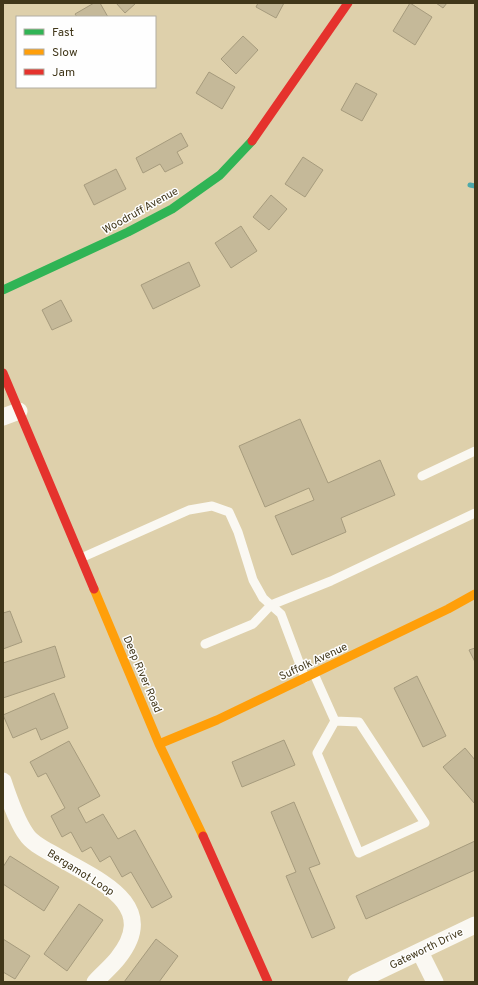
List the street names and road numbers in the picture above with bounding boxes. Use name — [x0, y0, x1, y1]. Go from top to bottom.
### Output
street label: Woodruff Avenue — [100, 184, 181, 237]
street label: Deep River Road — [120, 634, 165, 715]
street label: Suffolk Avenue — [277, 640, 350, 684]
street label: Bergamot Loop — [44, 847, 117, 899]
street label: Gateworth Drive — [387, 925, 466, 973]

